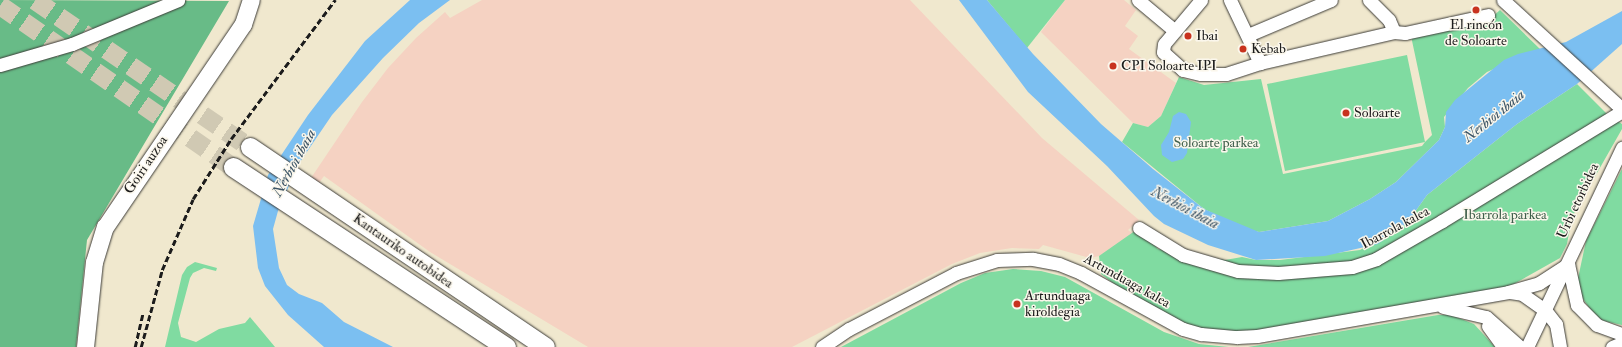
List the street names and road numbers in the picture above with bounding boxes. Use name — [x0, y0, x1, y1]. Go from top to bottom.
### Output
street label: Goiri auzoa — [120, 133, 172, 197]
street label: Urbi etorbidea — [1553, 161, 1603, 241]
street label: Ibarrola kalea — [1358, 203, 1432, 253]
street label: Kantauriko autobidea — [350, 210, 456, 292]
street label: Artunduaga kalea — [1081, 250, 1173, 312]

